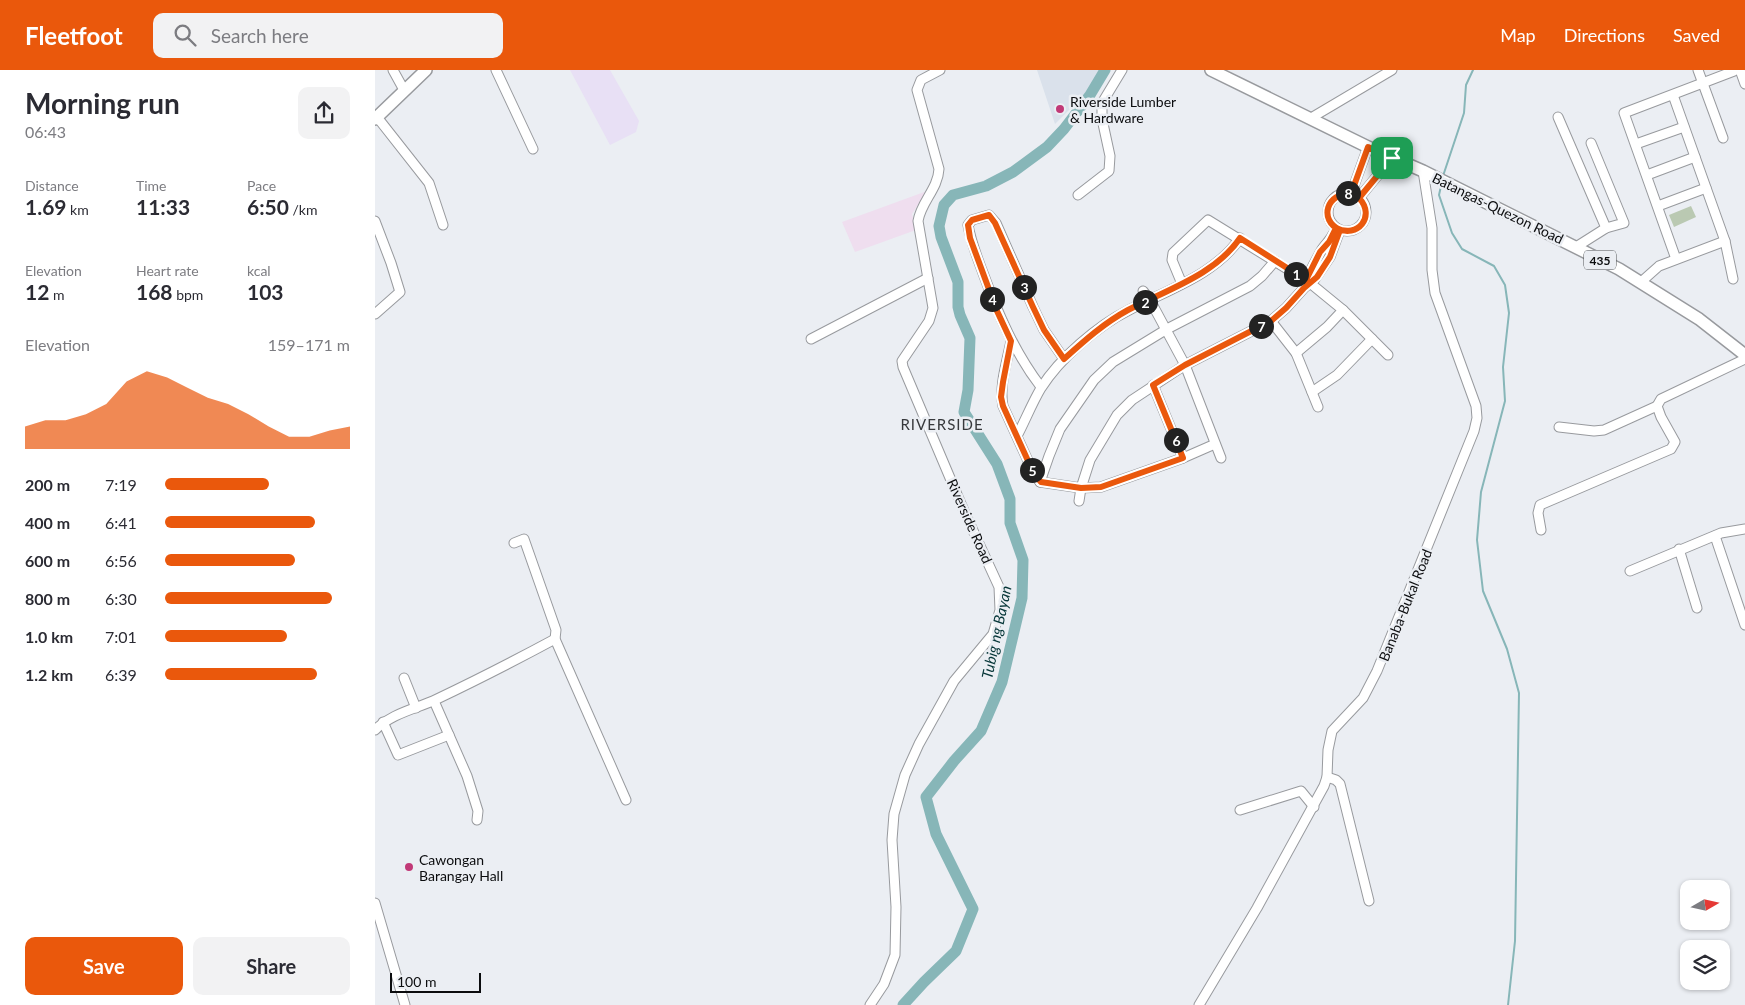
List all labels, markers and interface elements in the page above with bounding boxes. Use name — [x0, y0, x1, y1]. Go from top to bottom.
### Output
search box — [153, 13, 503, 58]
text: Fleetfoot — [25, 21, 123, 50]
icon: search — [171, 21, 199, 49]
text: Search here — [211, 24, 309, 47]
text: Map — [1500, 24, 1536, 46]
text: Directions — [1564, 24, 1645, 46]
text: Saved — [1673, 24, 1720, 46]
text: Morning run — [25, 86, 180, 120]
button: share — [298, 87, 350, 139]
place label: Riverside Lumber & Hardware — [1070, 93, 1176, 126]
marker: Riverside Lumber & Hardware — [1054, 103, 1066, 115]
text: 06:43 — [25, 122, 66, 141]
pin — [1371, 137, 1413, 179]
icon: arrive — [1378, 144, 1406, 172]
street label: Batangas-Quezon Road — [1430, 169, 1566, 247]
text: Distance — [25, 177, 79, 194]
text: Time — [136, 177, 167, 194]
text: Pace — [247, 177, 276, 194]
pin: 8 — [1335, 180, 1361, 206]
text: 8 — [1344, 185, 1353, 202]
text: 1.69 — [25, 194, 67, 219]
text: 11:33 — [136, 194, 190, 219]
text: 6:50 — [247, 194, 289, 219]
text: km — [67, 201, 89, 218]
text: /km — [289, 201, 318, 218]
road number: 435 — [1584, 250, 1616, 270]
text: Elevation — [25, 262, 82, 279]
text: Heart rate — [136, 262, 199, 279]
text: kcal — [247, 262, 271, 279]
pin: 1 — [1283, 262, 1309, 286]
text: 1 — [1292, 266, 1301, 283]
pin: 3 — [1011, 274, 1037, 300]
text: 12 — [25, 279, 49, 304]
text: 168 — [136, 279, 173, 304]
text: 103 — [247, 279, 284, 304]
text: 3 — [1020, 279, 1029, 296]
text: m — [49, 286, 64, 303]
text: bpm — [173, 286, 203, 303]
pin: 4 — [979, 286, 1005, 312]
pin: 2 — [1133, 290, 1157, 314]
text: 4 — [988, 291, 997, 308]
text: 2 — [1141, 294, 1150, 311]
pin: 7 — [1249, 314, 1273, 338]
text: 7 — [1257, 318, 1266, 335]
text: Elevation — [25, 335, 90, 354]
text: 159–171 m — [268, 335, 350, 354]
district label: RIVERSIDE — [900, 415, 984, 433]
pin: 6 — [1163, 428, 1189, 452]
text: 6 — [1172, 432, 1181, 449]
pin: 5 — [1019, 458, 1045, 482]
text: 5 — [1028, 462, 1037, 479]
text: 200 m — [25, 475, 70, 494]
text: 7:19 — [105, 475, 137, 494]
street label: Riverside Road — [944, 476, 996, 566]
text: 400 m — [25, 513, 70, 532]
text: 6:41 — [105, 513, 137, 532]
street label: Banaba-Bukal Road — [1375, 546, 1435, 664]
text: 600 m — [25, 551, 70, 570]
text: 6:56 — [105, 551, 137, 570]
water label: Tubig ng Bayan — [977, 584, 1015, 680]
text: 800 m — [25, 589, 70, 608]
text: 6:30 — [105, 589, 137, 608]
text: 1.0 km — [25, 627, 73, 646]
text: 7:01 — [105, 627, 137, 646]
text: 1.2 km — [25, 665, 73, 684]
text: 6:39 — [105, 665, 137, 684]
place label: Cawongan Barangay Hall — [419, 851, 503, 884]
marker: Cawongan Barangay Hall — [403, 861, 415, 873]
north arrow — [1680, 880, 1730, 930]
map controls — [1680, 880, 1730, 990]
button: Save — [25, 937, 183, 995]
button: Share — [193, 937, 350, 995]
button: layers — [1680, 940, 1730, 990]
scale bar — [390, 970, 481, 993]
text: 100 m — [397, 973, 436, 990]

